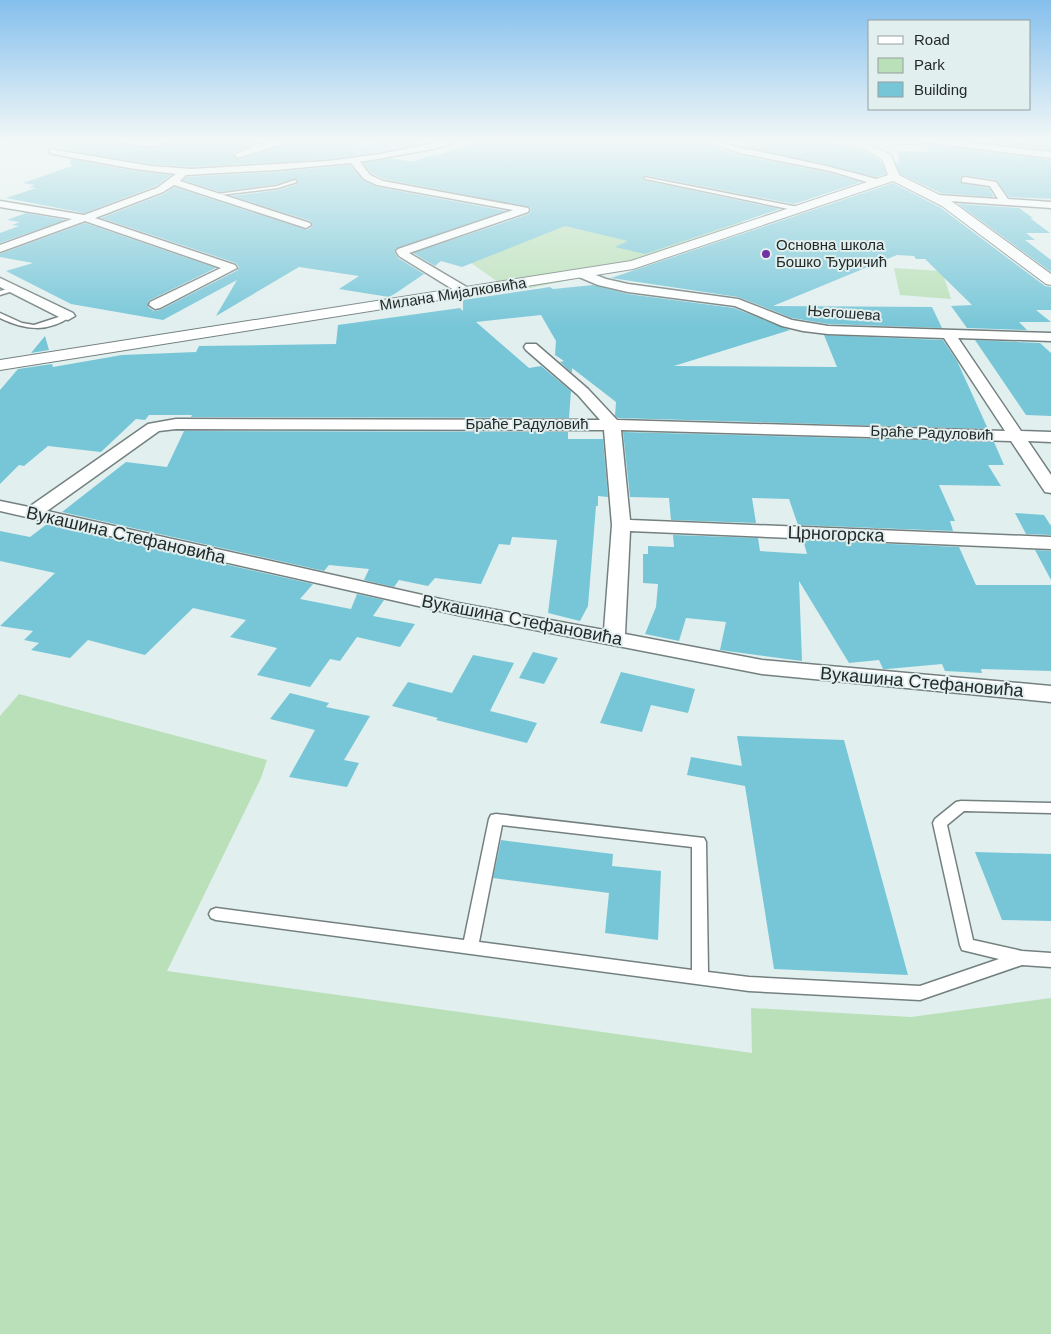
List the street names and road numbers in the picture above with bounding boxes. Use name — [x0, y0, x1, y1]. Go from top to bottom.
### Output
street label: Милана Мијалковића — [378, 273, 528, 313]
street label: Његошева — [807, 301, 882, 324]
street label: Браће Радуловић — [465, 415, 589, 432]
street label: Браће Радуловић — [870, 422, 994, 443]
street label: Вукашина Стефановића — [24, 502, 229, 568]
street label: Црногорска — [787, 522, 886, 546]
street label: Вукашина Стефановића — [420, 591, 625, 649]
street label: Вукашина Стефановића — [820, 663, 1025, 701]

